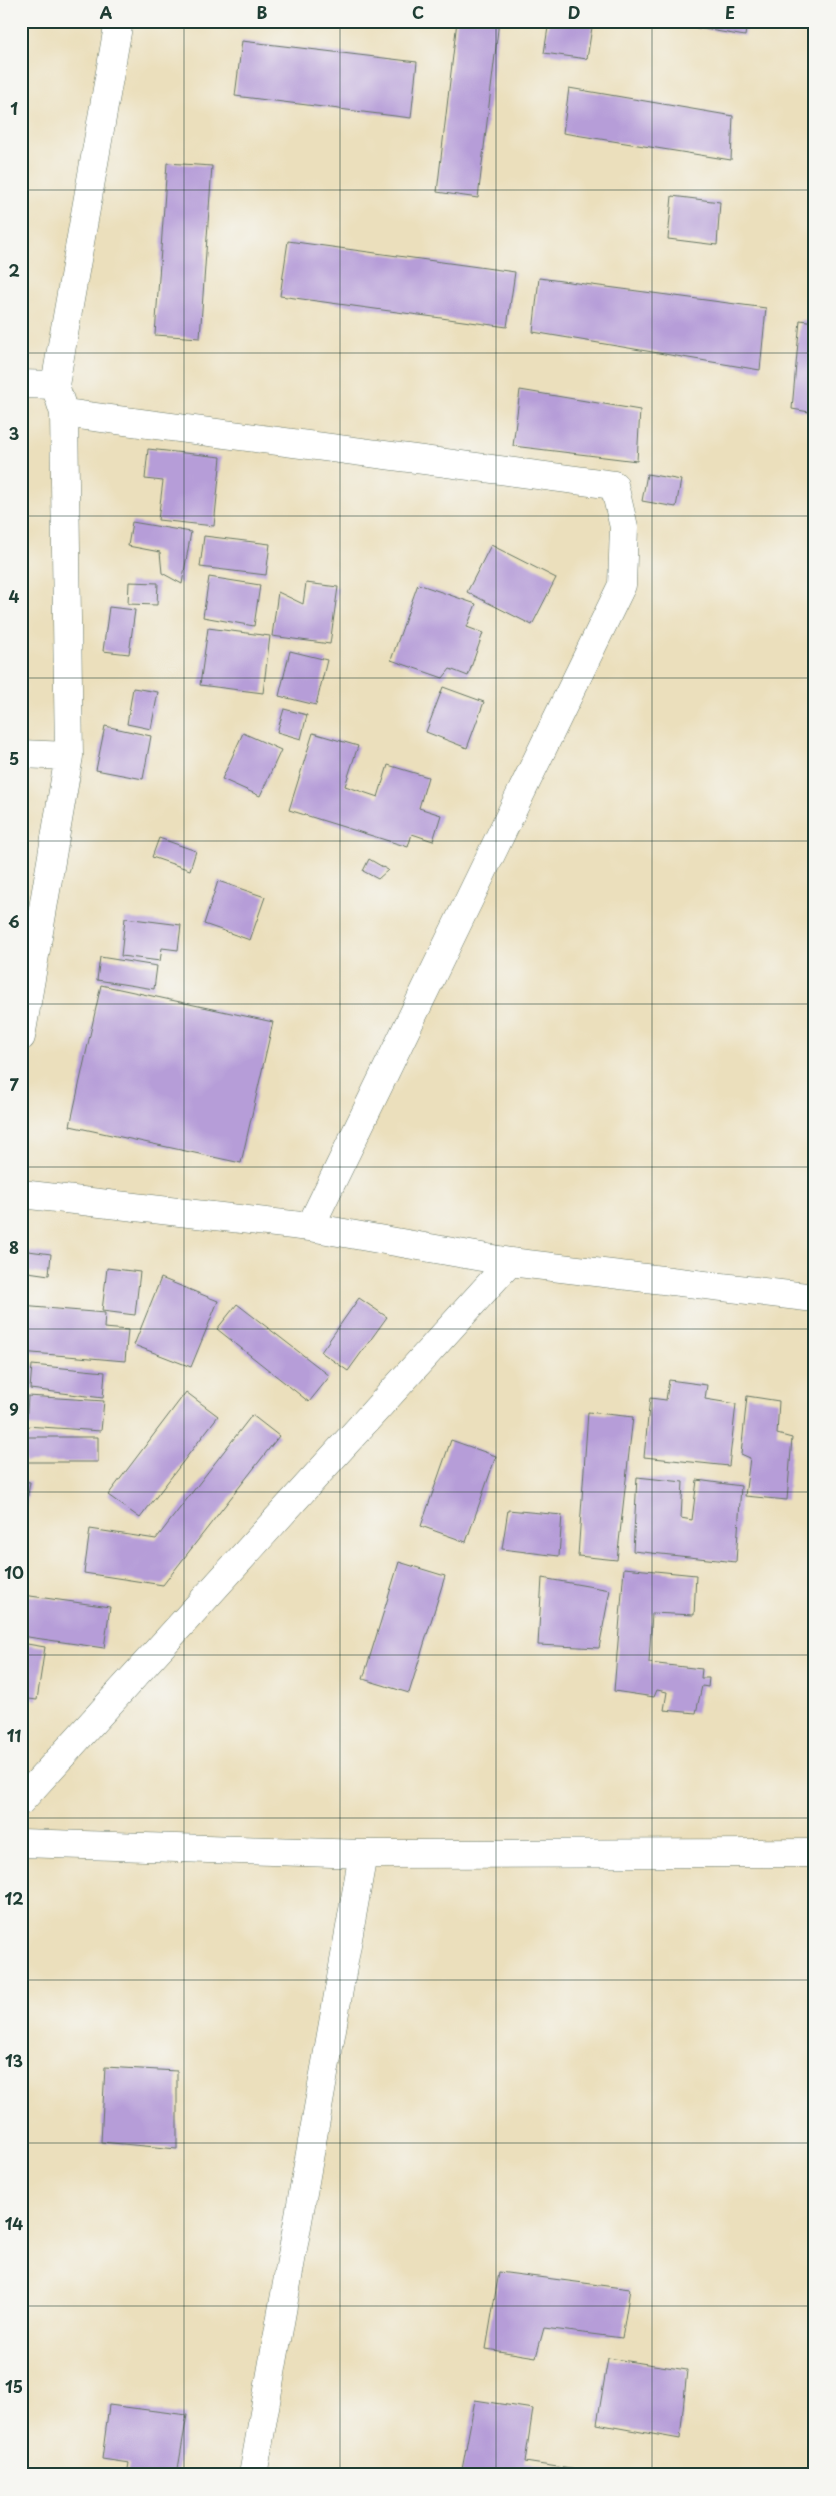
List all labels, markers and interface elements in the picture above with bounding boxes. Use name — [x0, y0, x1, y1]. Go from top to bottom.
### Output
text: A — [100, 0, 113, 24]
text: B — [257, 0, 268, 24]
text: C — [412, 0, 424, 24]
text: D — [568, 0, 580, 24]
text: E — [725, 0, 735, 24]
text: 1 — [10, 96, 18, 120]
text: 2 — [8, 258, 20, 282]
text: 3 — [9, 421, 19, 445]
text: 4 — [9, 584, 20, 608]
text: 5 — [9, 746, 19, 770]
text: 6 — [8, 909, 20, 933]
text: 7 — [9, 1072, 19, 1096]
text: 8 — [9, 1235, 19, 1259]
text: 9 — [9, 1397, 19, 1421]
text: 10 — [4, 1560, 24, 1584]
text: 11 — [7, 1723, 21, 1747]
text: 12 — [5, 1886, 23, 1910]
text: 13 — [5, 2048, 23, 2072]
text: 14 — [5, 2211, 23, 2235]
text: 15 — [5, 2374, 23, 2398]

